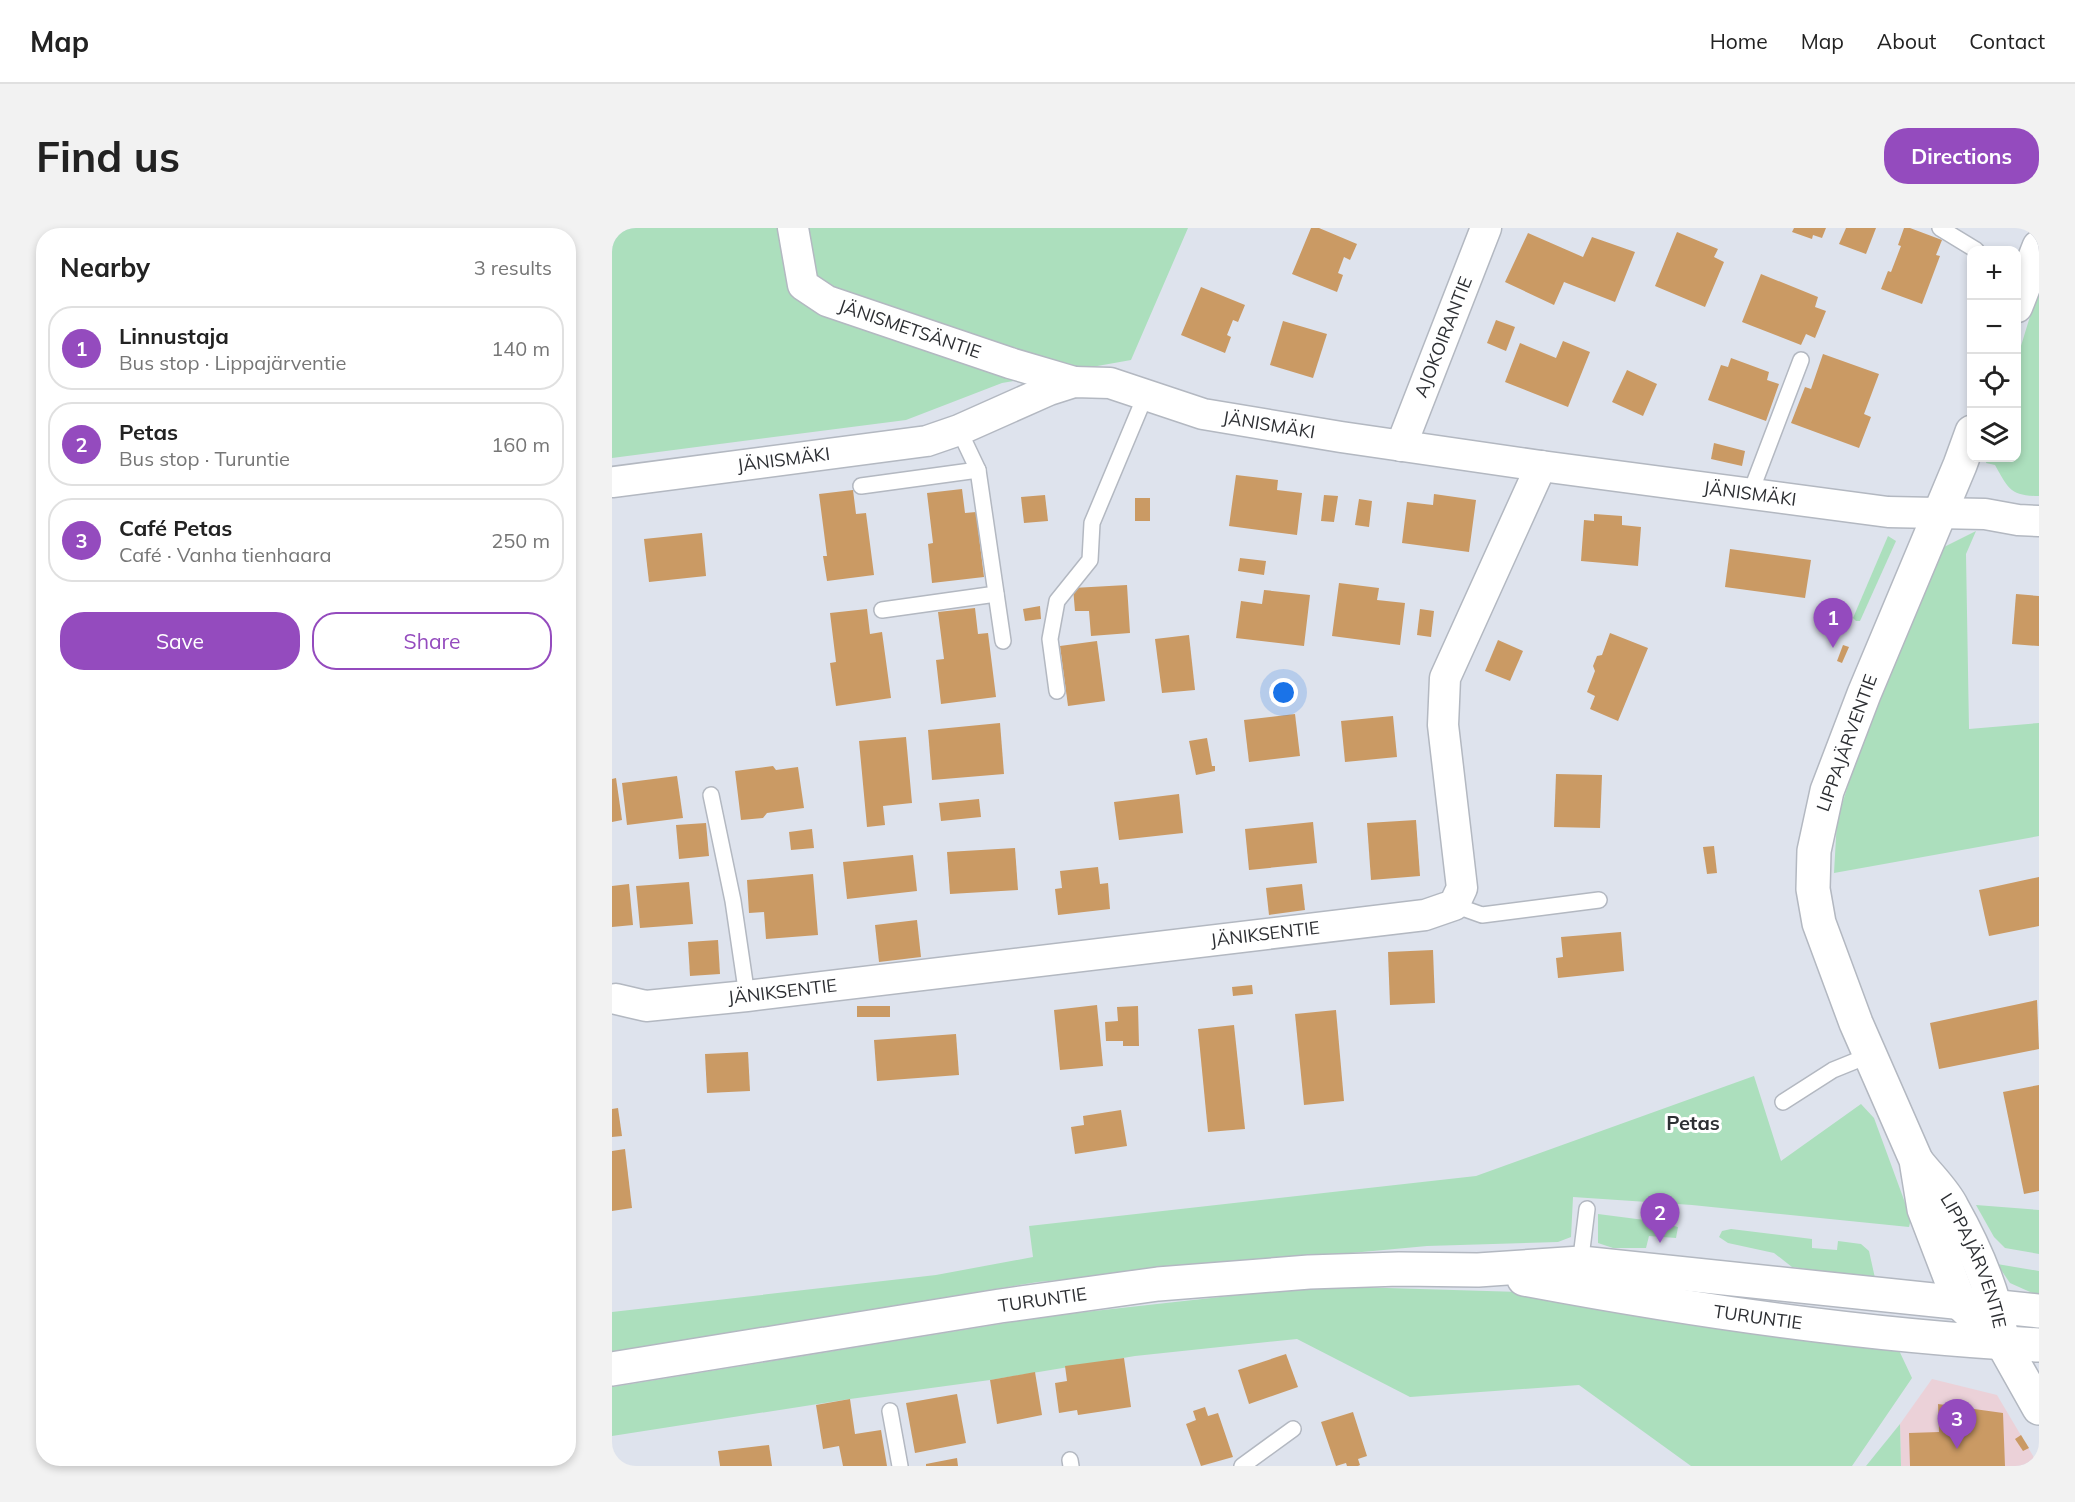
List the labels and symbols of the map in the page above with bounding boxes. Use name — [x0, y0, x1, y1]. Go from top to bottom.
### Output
street label: AJOKOIRANTIE — [1409, 273, 1477, 401]
street label: JÄNISMETSÄNTIE — [836, 294, 984, 363]
street label: JÄNISMÄKI — [1221, 405, 1317, 443]
street label: JÄNISMÄKI — [736, 442, 831, 477]
street label: JÄNISMÄKI — [1702, 476, 1798, 511]
pin: 1 — [1814, 598, 1852, 648]
street label: LIPPAJÄRVENTIE — [1811, 671, 1882, 815]
your location — [1269, 678, 1298, 707]
street label: JÄNIKSENTIE — [1209, 916, 1321, 952]
street label: JÄNIKSENTIE — [727, 973, 838, 1009]
district label: Petas — [1666, 1110, 1720, 1135]
street label: LIPPAJÄRVENTIE — [1936, 1189, 2012, 1330]
pin: 2 — [1640, 1194, 1680, 1243]
street label: TURUNTIE — [997, 1282, 1088, 1317]
street label: TURUNTIE — [1712, 1299, 1804, 1334]
pin: 3 — [1938, 1400, 1976, 1449]

